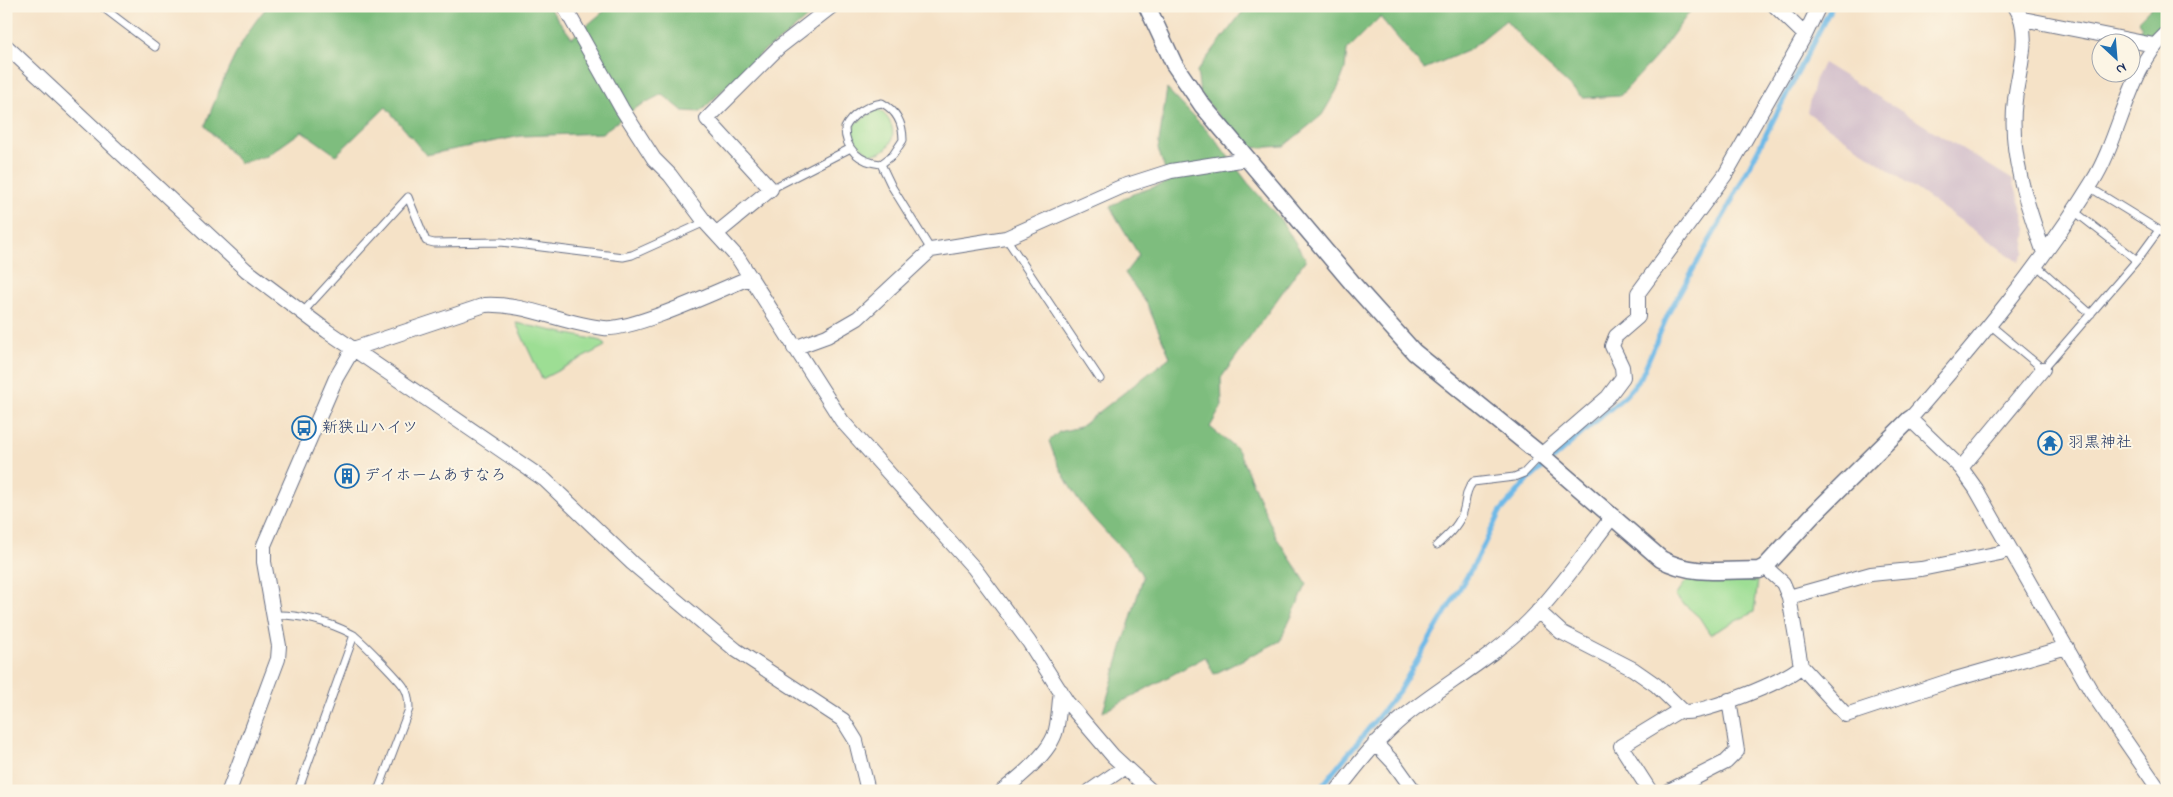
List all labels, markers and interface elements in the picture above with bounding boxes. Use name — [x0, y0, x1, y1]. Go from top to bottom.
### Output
north arrow — [2090, 32, 2140, 82]
text: N — [2112, 57, 2130, 80]
bus stop icon: 新狭山ハイツ — [291, 415, 317, 441]
place label: 新狭山ハイツ — [322, 416, 418, 440]
temple icon: 羽黒神社 — [2037, 430, 2063, 456]
place label: 羽黒神社 — [2068, 431, 2132, 455]
building icon: デイホームあすなろ — [334, 463, 360, 489]
place label: デイホームあすなろ — [364, 464, 506, 488]

